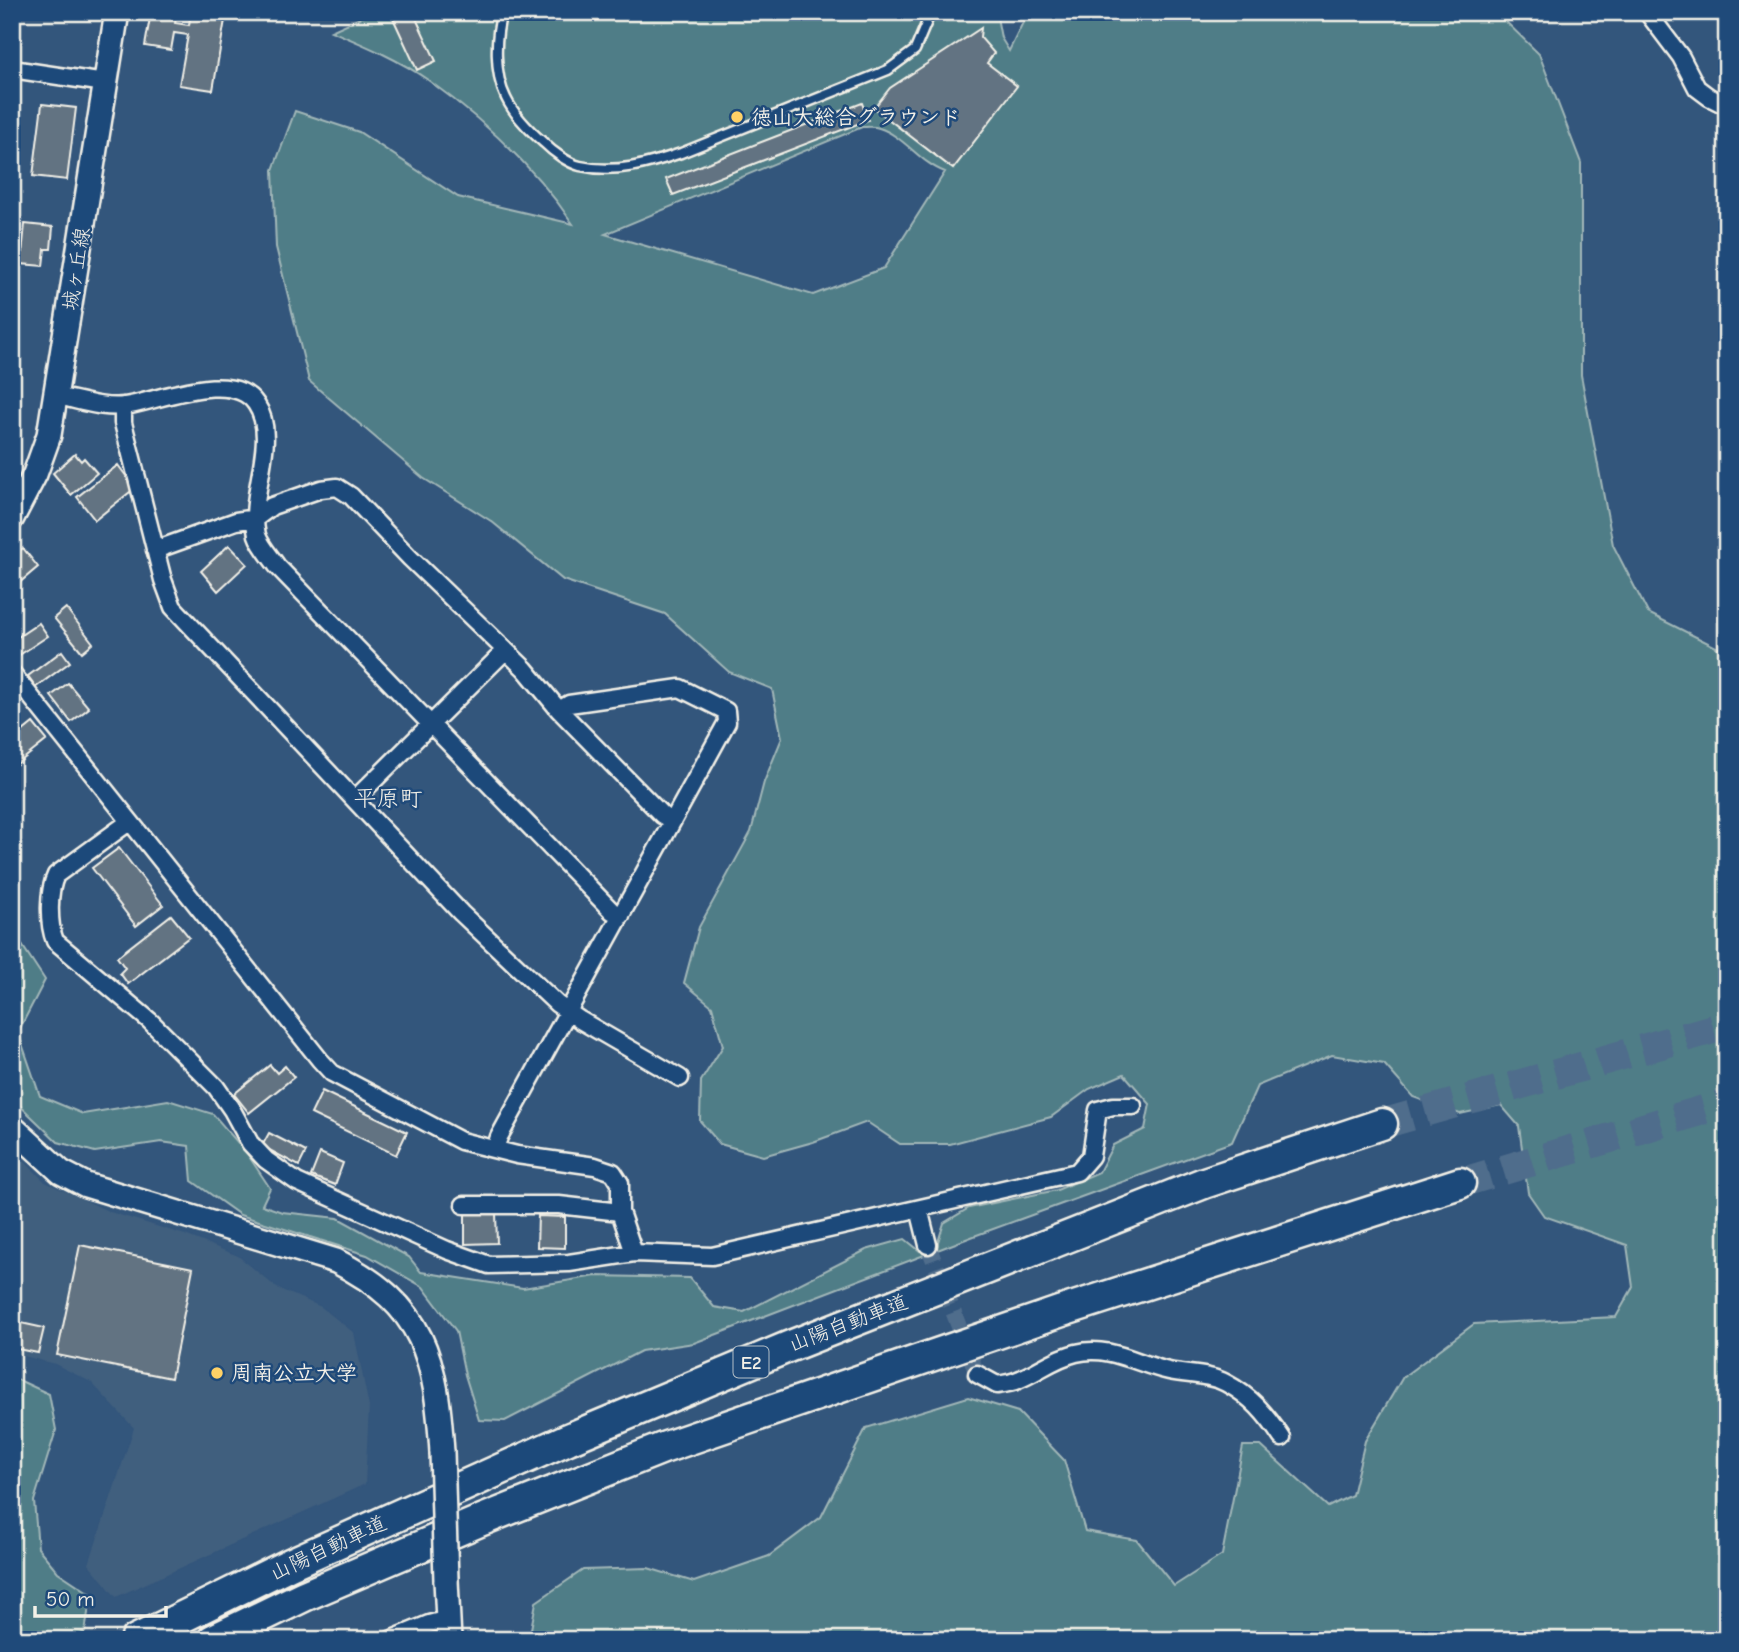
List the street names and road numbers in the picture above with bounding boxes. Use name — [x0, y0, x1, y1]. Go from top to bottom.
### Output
street label: 城ヶ丘線 — [58, 226, 94, 312]
street label: 山陽自動車道 — [785, 1289, 911, 1357]
road number: E2 — [734, 1346, 768, 1378]
street label: 山陽自動車道 — [266, 1510, 390, 1586]

